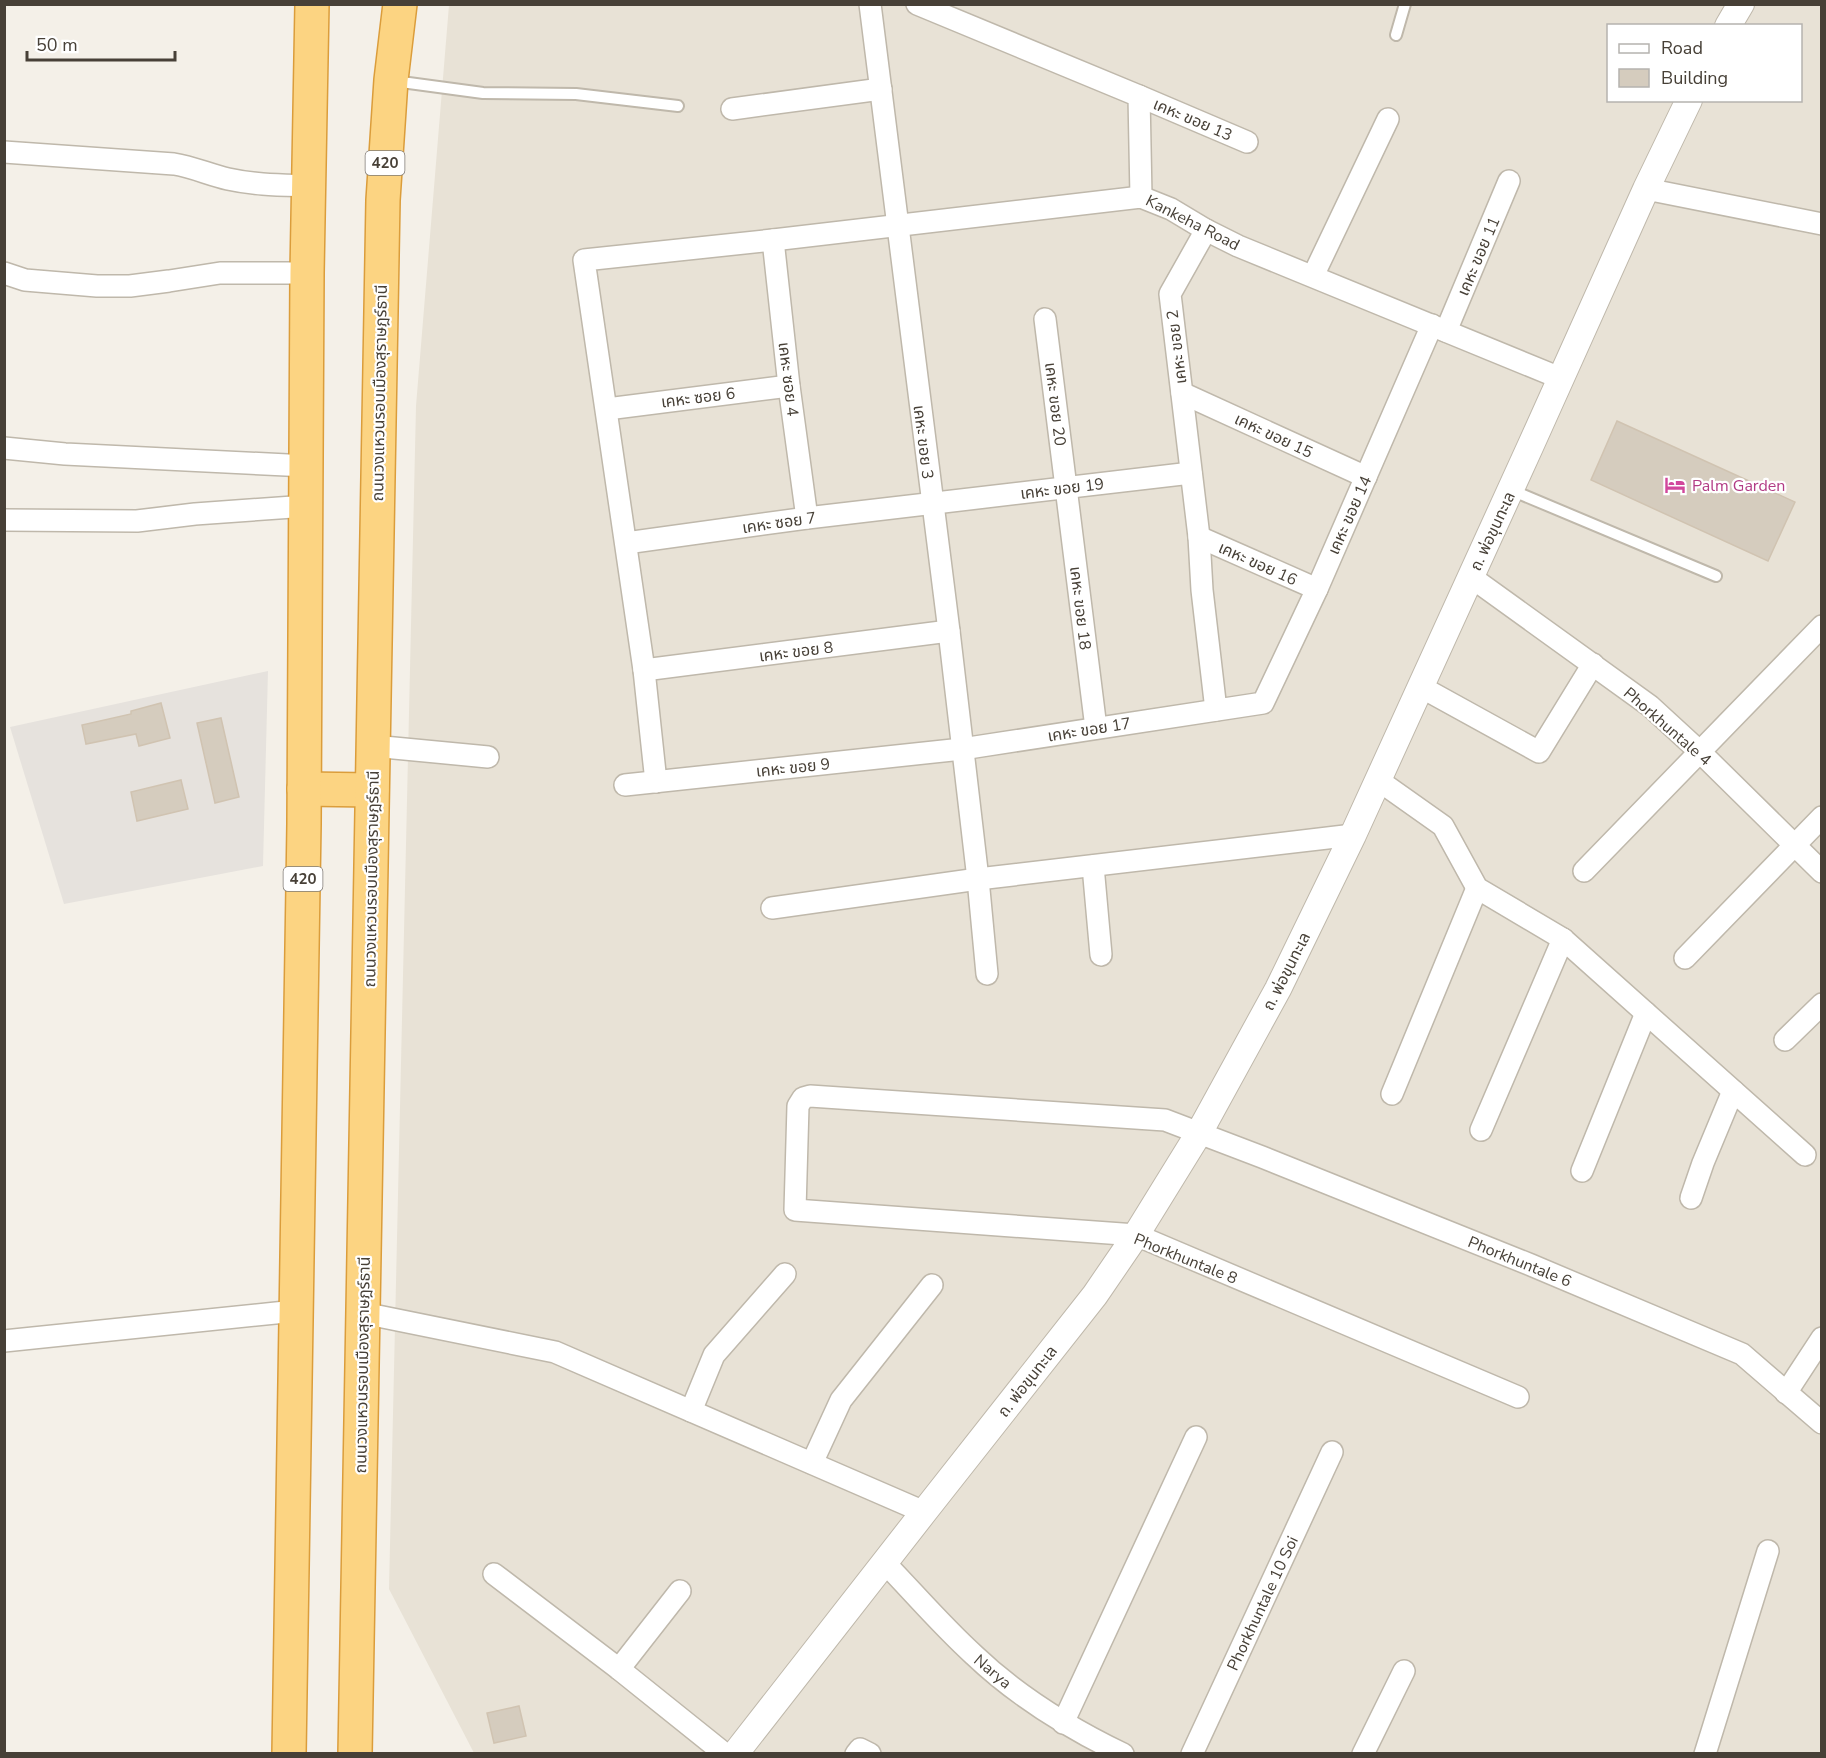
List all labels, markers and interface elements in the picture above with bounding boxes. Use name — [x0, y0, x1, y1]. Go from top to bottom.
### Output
scale bar — [27, 24, 176, 62]
legend — [1607, 24, 1802, 102]
text: 50 m — [36, 33, 78, 57]
text: Road — [1661, 36, 1703, 60]
text: Building — [1661, 66, 1728, 90]
street label: เคหะ ขอย 13 — [1150, 93, 1236, 146]
road number: 420 — [366, 151, 404, 175]
street label: Kankeha Road — [1142, 190, 1243, 256]
street label: เคหะ ขอย 11 — [1452, 213, 1505, 299]
street label: ถนนวงแหวนรอบเมืองสุราษฎร์ธานี — [367, 284, 393, 502]
street label: เคหะ ขอย 2 — [1162, 309, 1192, 385]
street label: เคหะ ซอย 4 — [773, 341, 804, 418]
street label: เคหะ ขอย 20 — [1039, 361, 1071, 447]
street label: เคหะ ซอย 6 — [660, 383, 736, 413]
street label: เคหะ ขอย 3 — [908, 404, 938, 480]
street label: เคหะ ขอย 15 — [1231, 408, 1316, 464]
street label: เคหะ ขอย 14 — [1323, 472, 1377, 558]
street label: เคหะ ขอย 19 — [1019, 473, 1105, 505]
hotel icon: Palm Garden — [1663, 473, 1687, 497]
place label: Palm Garden — [1692, 475, 1785, 497]
street label: ถ. พ่อขุนทะเล — [1465, 488, 1521, 575]
street label: เคหะ ซอย 7 — [741, 507, 818, 539]
street label: เคหะ ขอย 16 — [1215, 537, 1300, 591]
street label: เคหะ ขอย 18 — [1064, 565, 1096, 651]
street label: เคหะ ขอย 8 — [758, 637, 834, 667]
street label: Phorkhuntale 4 — [1619, 682, 1716, 771]
street label: เคหะ ขอย 17 — [1046, 713, 1132, 747]
street label: เคหะ ขอย 9 — [755, 753, 831, 783]
street label: ถนนวงแหวนรอบเมืองสุราษฎร์ธานี — [359, 770, 385, 988]
road number: 420 — [284, 867, 322, 891]
street label: ถ. พ่อขุนทะเล — [1258, 929, 1316, 1014]
street label: Phorkhuntale 8 — [1131, 1228, 1241, 1290]
street label: Phorkhuntale 6 — [1465, 1231, 1575, 1293]
street label: ถนนวงแหวนรอบเมืองสุราษฎร์ธานี — [350, 1256, 376, 1474]
street label: ถ. พ่อขุนทะเล — [993, 1341, 1063, 1422]
street label: Phorkhuntale 10 Soi — [1222, 1533, 1304, 1674]
street label: Narya — [969, 1649, 1016, 1694]

